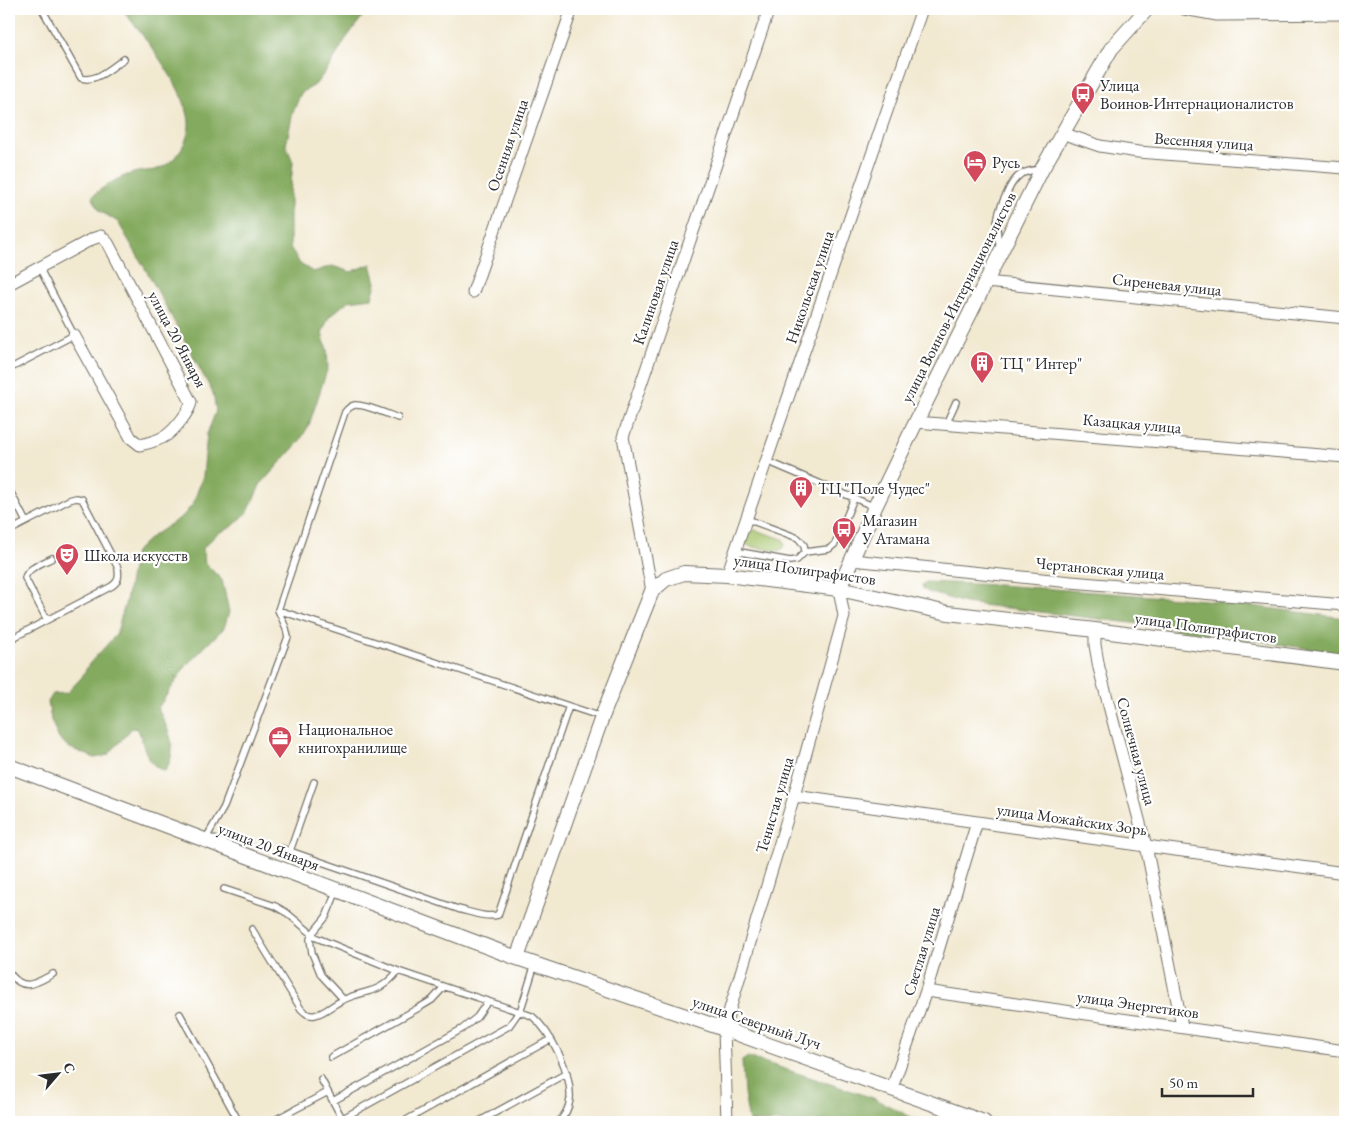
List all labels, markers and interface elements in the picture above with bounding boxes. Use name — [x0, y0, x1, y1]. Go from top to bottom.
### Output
place label: Улица Воинов-Интернационалистов — [1099, 75, 1294, 114]
bus stop icon: Улица Воинов-Интернационалистов — [1070, 81, 1096, 115]
street label: Осенняя улица — [482, 96, 533, 194]
street label: Весенняя улица — [1154, 128, 1255, 155]
hotel icon: Русь — [962, 149, 988, 183]
place label: Русь — [992, 152, 1020, 173]
street label: улица Воинов-Интернационалистов — [896, 188, 1021, 406]
street label: Никольская улица — [780, 227, 839, 346]
street label: Калиновая улица — [628, 236, 684, 348]
street label: Сиреневая улица — [1111, 268, 1223, 301]
street label: улица 20 Января — [143, 287, 212, 391]
building icon: ТЦ " Интер" — [969, 350, 995, 384]
place label: ТЦ " Интер" — [1000, 353, 1082, 374]
street label: Казацкая улица — [1082, 409, 1183, 438]
building icon: ТЦ "Поле Чудес" — [788, 475, 814, 509]
place label: ТЦ "Поле Чудес" — [818, 478, 930, 499]
place label: Магазин У Атамана — [861, 510, 931, 549]
bus stop icon: Магазин У Атамана — [831, 516, 857, 550]
theatre icon: Школа искусств — [54, 542, 80, 576]
place label: Школа искусств — [84, 545, 188, 566]
street label: улица Полиграфистов — [733, 549, 877, 590]
street label: Чертановская улица — [1035, 552, 1166, 585]
street label: улица Полиграфистов — [1134, 607, 1278, 648]
street label: Солнечная улица — [1112, 695, 1161, 808]
place label: Национальное книгохранилище — [298, 719, 407, 758]
office icon: Национальное книгохранилище — [267, 725, 293, 759]
street label: Тенистая улица — [751, 754, 798, 856]
street label: улица Можайских Зорь — [996, 799, 1148, 840]
street label: улица 20 Января — [215, 818, 322, 875]
street label: Светлая улица — [898, 903, 945, 998]
street label: улица Энергетиков — [1076, 986, 1200, 1023]
street label: улица Северный Луч — [690, 991, 824, 1054]
north arrow — [32, 1048, 82, 1098]
text: С — [59, 1059, 80, 1077]
scale bar — [1162, 1066, 1253, 1098]
text: 50 m — [1169, 1073, 1198, 1092]

